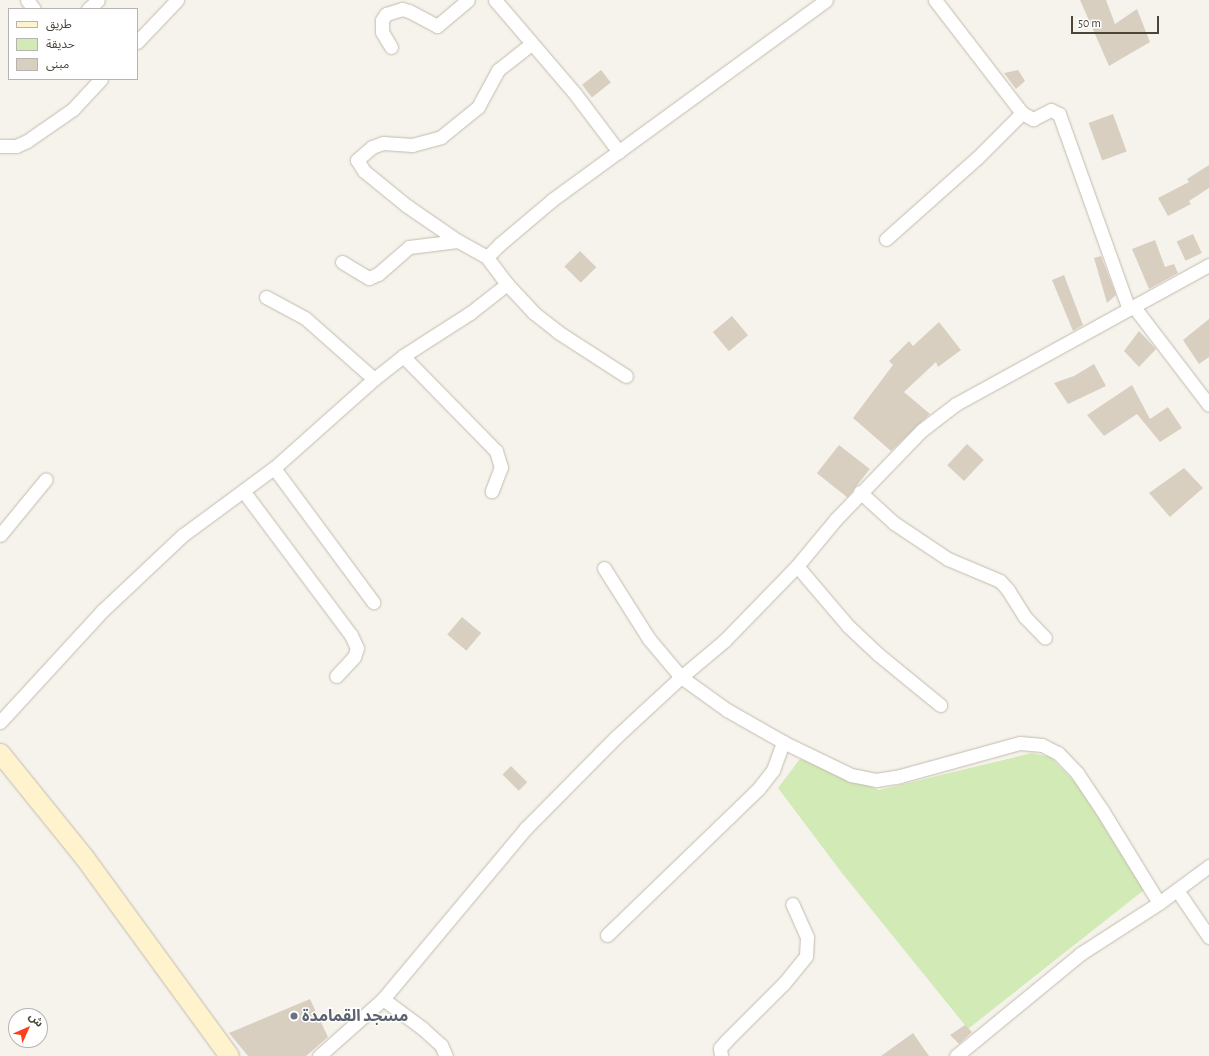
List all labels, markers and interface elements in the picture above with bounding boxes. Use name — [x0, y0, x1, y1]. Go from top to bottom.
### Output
legend — [8, 8, 138, 80]
scale bar — [1073, 8, 1161, 34]
text: 50 m — [1078, 17, 1101, 29]
text: طريق — [46, 18, 72, 30]
text: حديقة — [46, 38, 75, 50]
text: مبنى — [46, 58, 69, 70]
place label: مسجد القمامدة — [302, 1006, 408, 1026]
north arrow — [8, 1008, 48, 1048]
text: ش — [27, 1011, 45, 1029]
marker: مسجد القمامدة — [289, 1011, 299, 1021]

